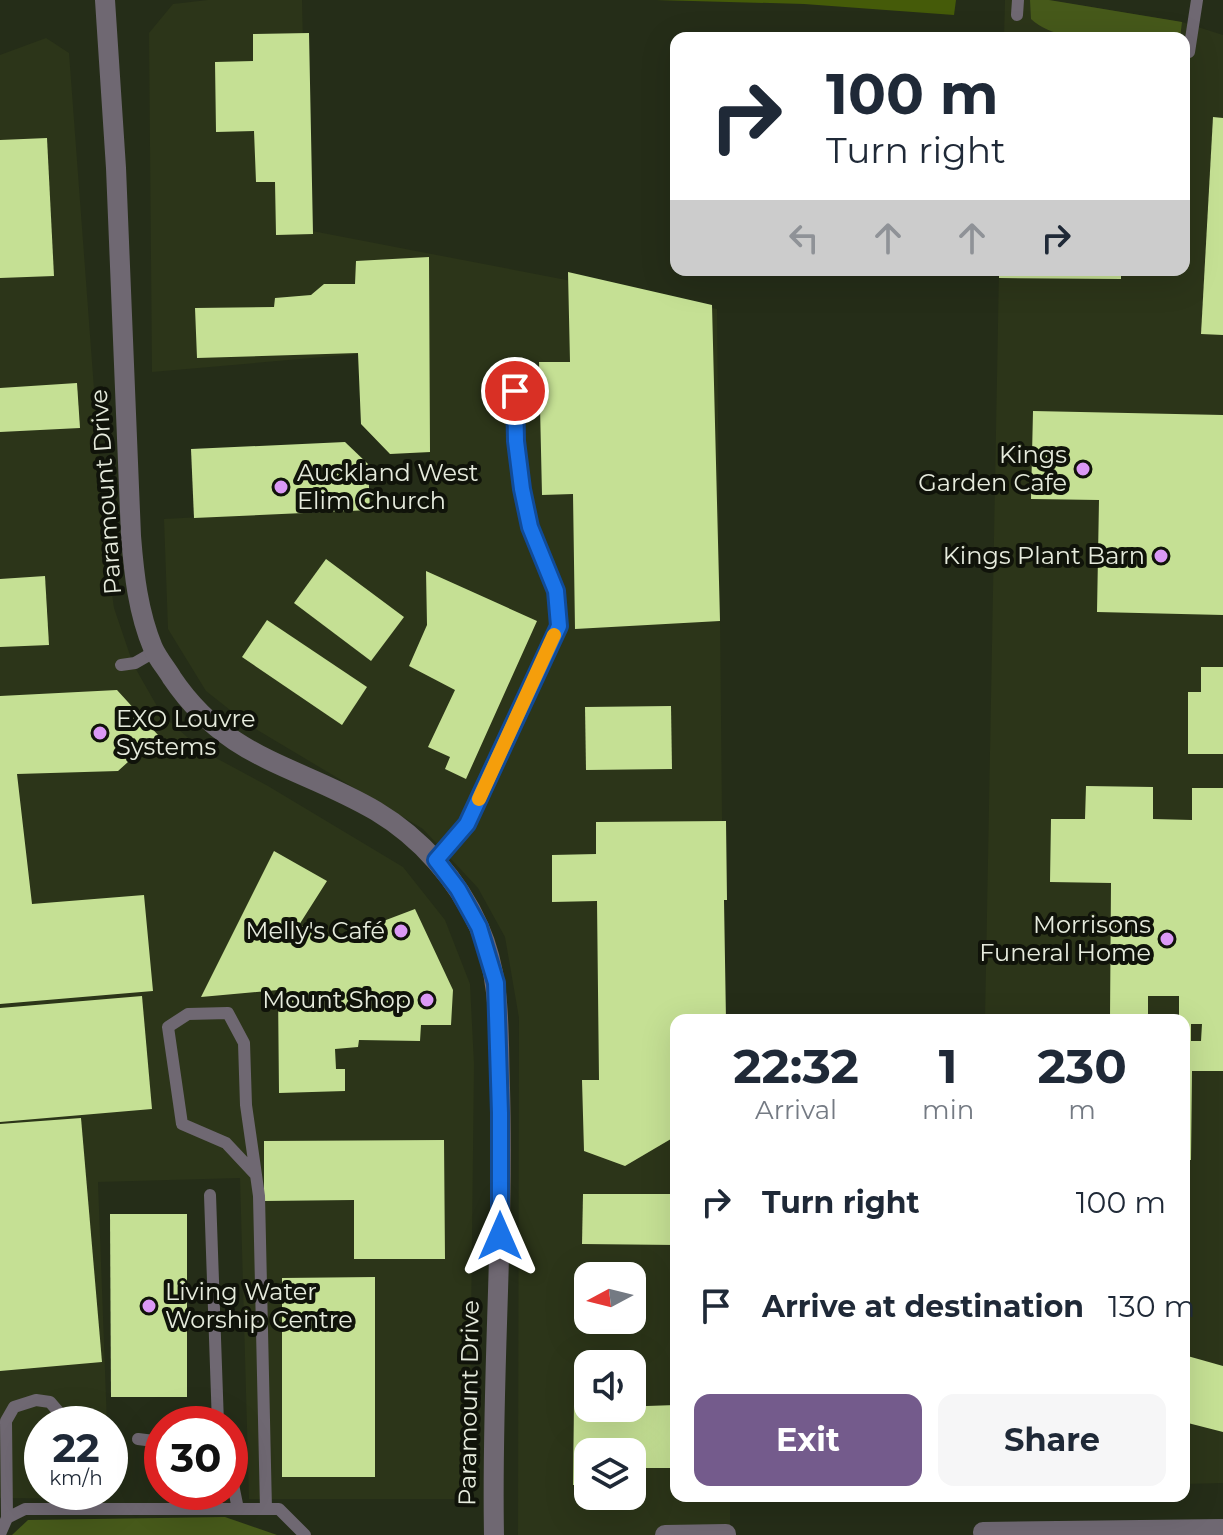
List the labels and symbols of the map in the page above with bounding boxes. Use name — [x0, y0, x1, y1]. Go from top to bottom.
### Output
pin — [481, 357, 549, 425]
street label: Paramount Drive — [84, 388, 127, 596]
place label: Kings Garden Cafe — [918, 440, 1067, 497]
place label: Auckland West Elim Church — [297, 458, 479, 515]
marker: Kings Garden Cafe — [1074, 460, 1092, 478]
marker: Auckland West Elim Church — [272, 478, 290, 496]
place label: Kings Plant Barn — [943, 541, 1145, 570]
marker: Kings Plant Barn — [1152, 547, 1170, 565]
place label: EXO Louvre Systems — [116, 704, 255, 761]
marker: EXO Louvre Systems — [91, 724, 109, 742]
place label: Morrisons Funeral Home — [979, 910, 1151, 967]
place label: Melly's Café — [246, 916, 385, 945]
marker: Melly's Café — [392, 922, 410, 940]
marker: Morrisons Funeral Home — [1158, 930, 1176, 948]
place label: Mount Shop — [262, 985, 411, 1014]
marker: Mount Shop — [418, 991, 436, 1009]
position arrow — [458, 1194, 542, 1278]
north arrow — [574, 1262, 646, 1334]
place label: Living Water Worship Centre — [165, 1277, 353, 1334]
marker: Living Water Worship Centre — [140, 1297, 158, 1315]
street label: Paramount Drive — [452, 1300, 485, 1506]
speed limit sign: 30 — [144, 1406, 248, 1510]

